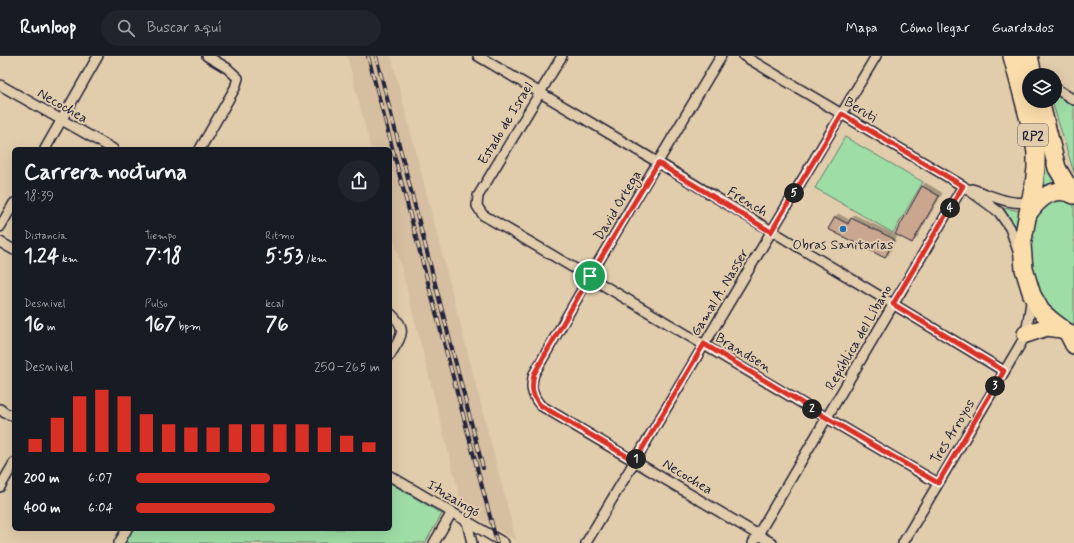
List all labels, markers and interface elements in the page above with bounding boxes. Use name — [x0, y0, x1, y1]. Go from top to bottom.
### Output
search box — [101, 10, 381, 46]
text: Runloop — [20, 15, 77, 40]
icon: search — [115, 17, 137, 39]
text: Buscar aquí — [147, 18, 222, 38]
text: Mapa — [846, 19, 878, 37]
text: Cómo llegar — [900, 19, 970, 37]
text: Guardados — [992, 19, 1054, 37]
map controls — [1022, 68, 1062, 108]
button: layers — [1022, 68, 1062, 108]
street label: Estado de Israel — [474, 79, 538, 168]
street label: Necochea — [34, 84, 91, 128]
street label: Beruti — [841, 93, 880, 127]
road number: RP2 — [1018, 124, 1048, 146]
text: Carrera nocturna — [24, 159, 187, 187]
button: share — [338, 160, 380, 202]
street label: David Ortega — [590, 167, 647, 244]
street label: French — [724, 183, 771, 221]
pin: 5 — [784, 183, 804, 203]
text: 5 — [791, 186, 797, 200]
text: 18:39 — [24, 188, 54, 205]
pin: 4 — [940, 198, 960, 218]
text: 4 — [947, 201, 953, 215]
marker: Obras Sanitarias — [838, 224, 848, 234]
text: Distancia — [24, 229, 67, 243]
text: Tiempo — [145, 229, 176, 243]
text: Ritmo — [265, 229, 294, 243]
place label: Obras Sanitarias — [793, 236, 893, 254]
text: 1.24 — [24, 243, 59, 270]
text: 7:18 — [145, 243, 182, 270]
text: 5:53 — [265, 243, 303, 270]
street label: Gamal A. Nasser — [687, 245, 753, 340]
text: km — [59, 252, 78, 266]
text: /km — [303, 252, 327, 266]
pin — [573, 259, 607, 293]
icon: arrive — [579, 265, 601, 287]
street label: República del Líbano — [821, 281, 897, 393]
text: Desnivel — [24, 297, 66, 311]
text: Pulso — [145, 297, 168, 311]
text: kcal — [265, 297, 284, 311]
text: 16 — [24, 311, 44, 338]
text: 167 — [145, 311, 176, 338]
text: 76 — [265, 311, 289, 338]
text: m — [44, 320, 56, 334]
text: bpm — [176, 320, 201, 334]
street label: Brandsen — [712, 329, 775, 377]
text: Desnivel — [24, 359, 73, 376]
text: 250–265 m — [314, 359, 380, 376]
pin: 3 — [985, 376, 1005, 396]
text: 3 — [993, 379, 997, 393]
street label: Tres Arroyos — [927, 396, 979, 467]
pin: 2 — [802, 399, 822, 419]
text: 2 — [809, 402, 815, 416]
pin: 1 — [626, 449, 646, 469]
text: 1 — [634, 452, 638, 466]
street label: Necochea — [659, 455, 716, 499]
text: 200 m — [24, 470, 59, 487]
text: 6:07 — [88, 470, 112, 487]
street label: Ituzaingó — [423, 476, 483, 523]
text: 400 m — [24, 500, 61, 517]
text: 6:04 — [88, 500, 113, 517]

